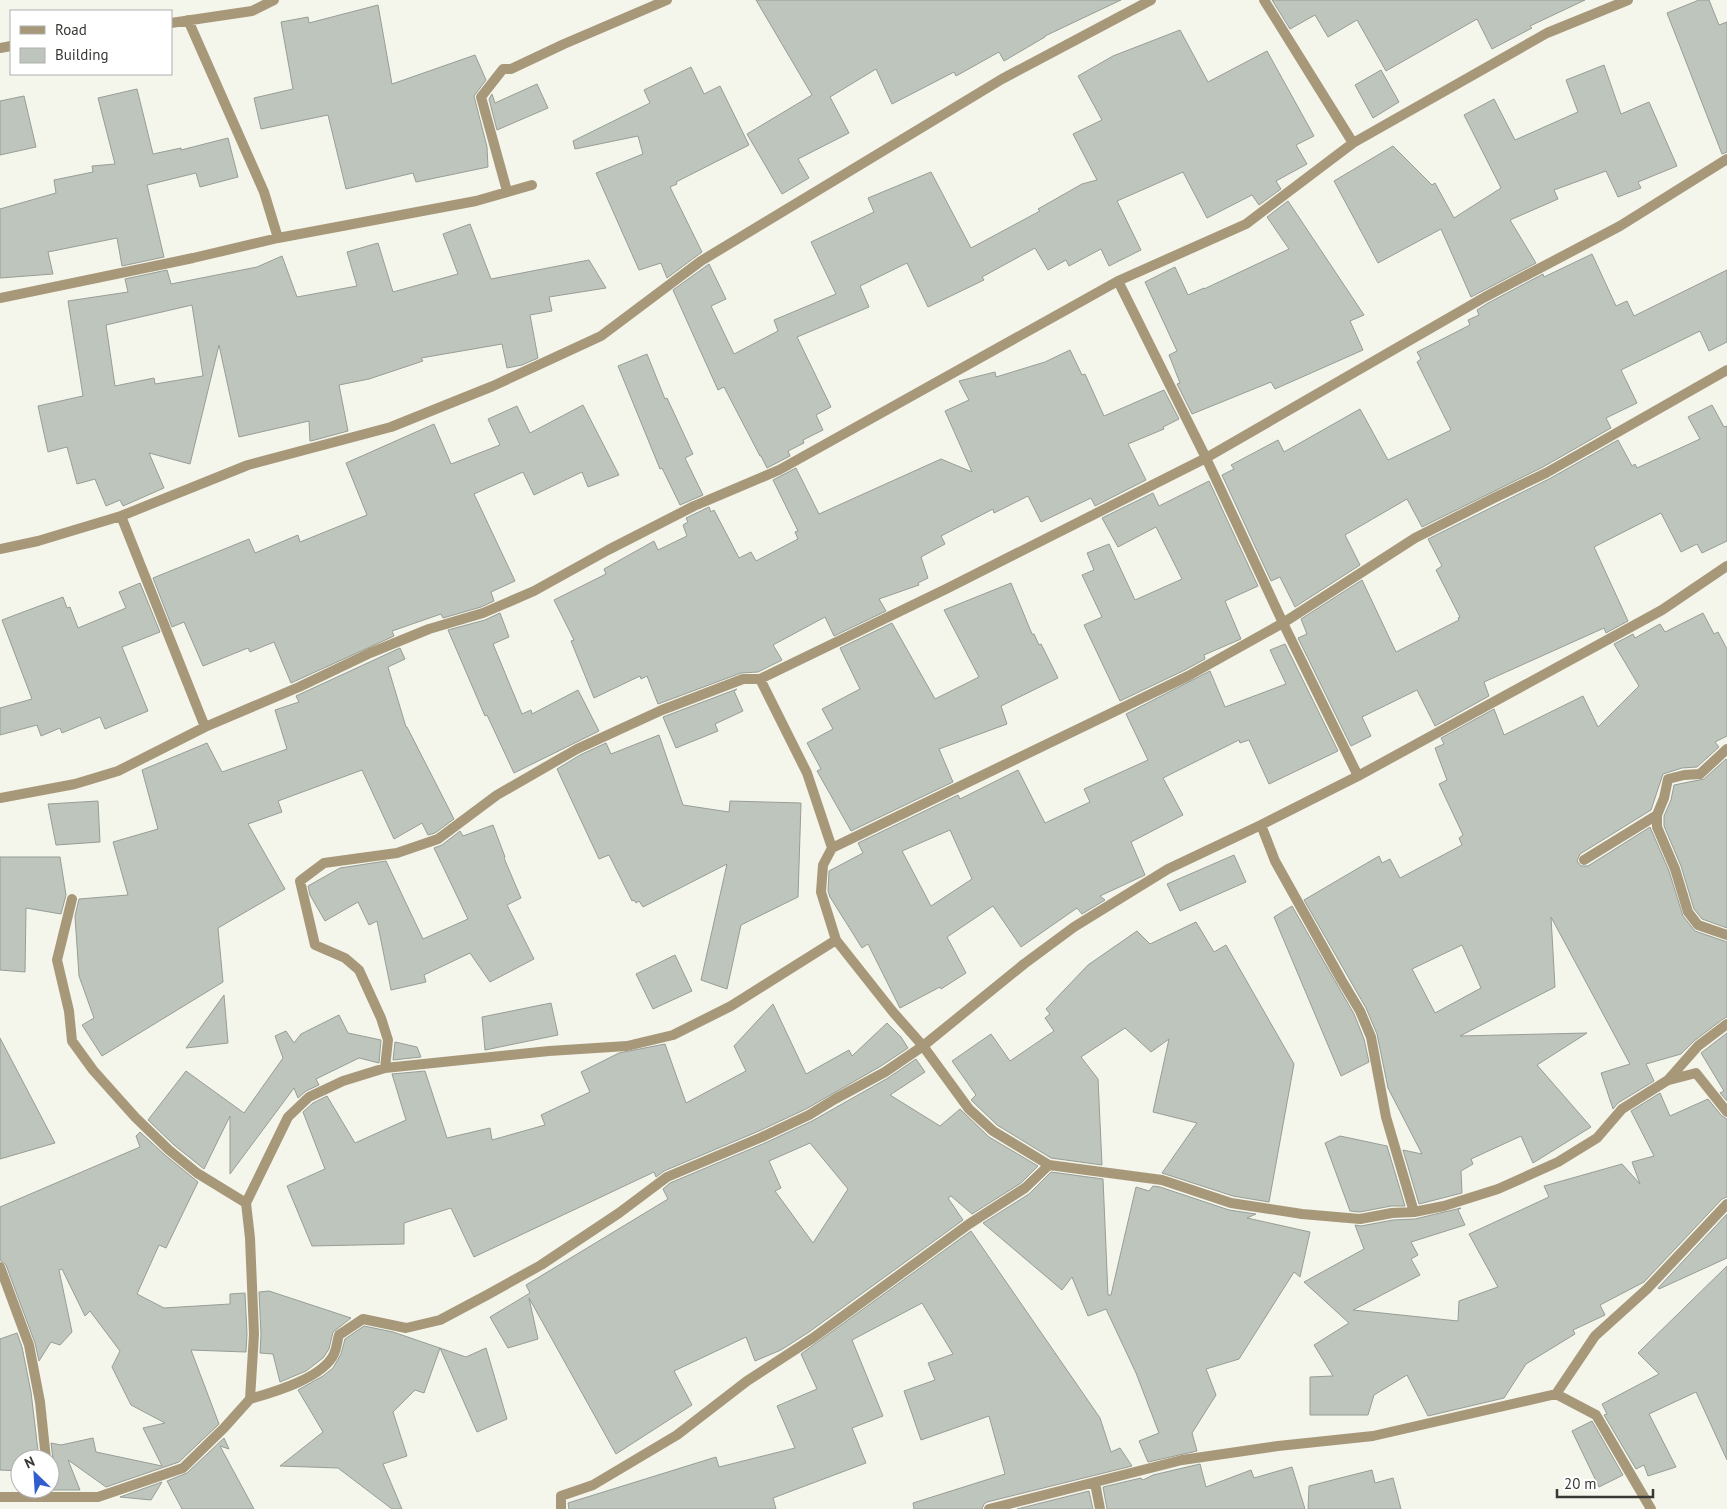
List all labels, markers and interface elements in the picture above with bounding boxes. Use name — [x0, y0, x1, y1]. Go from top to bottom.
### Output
legend — [10, 10, 172, 75]
text: Road — [55, 20, 87, 39]
text: Building — [55, 45, 109, 64]
north arrow — [10, 1449, 60, 1499]
text: N — [22, 1452, 37, 1472]
scale bar — [1557, 1466, 1653, 1498]
text: 20 m — [1564, 1474, 1597, 1493]

